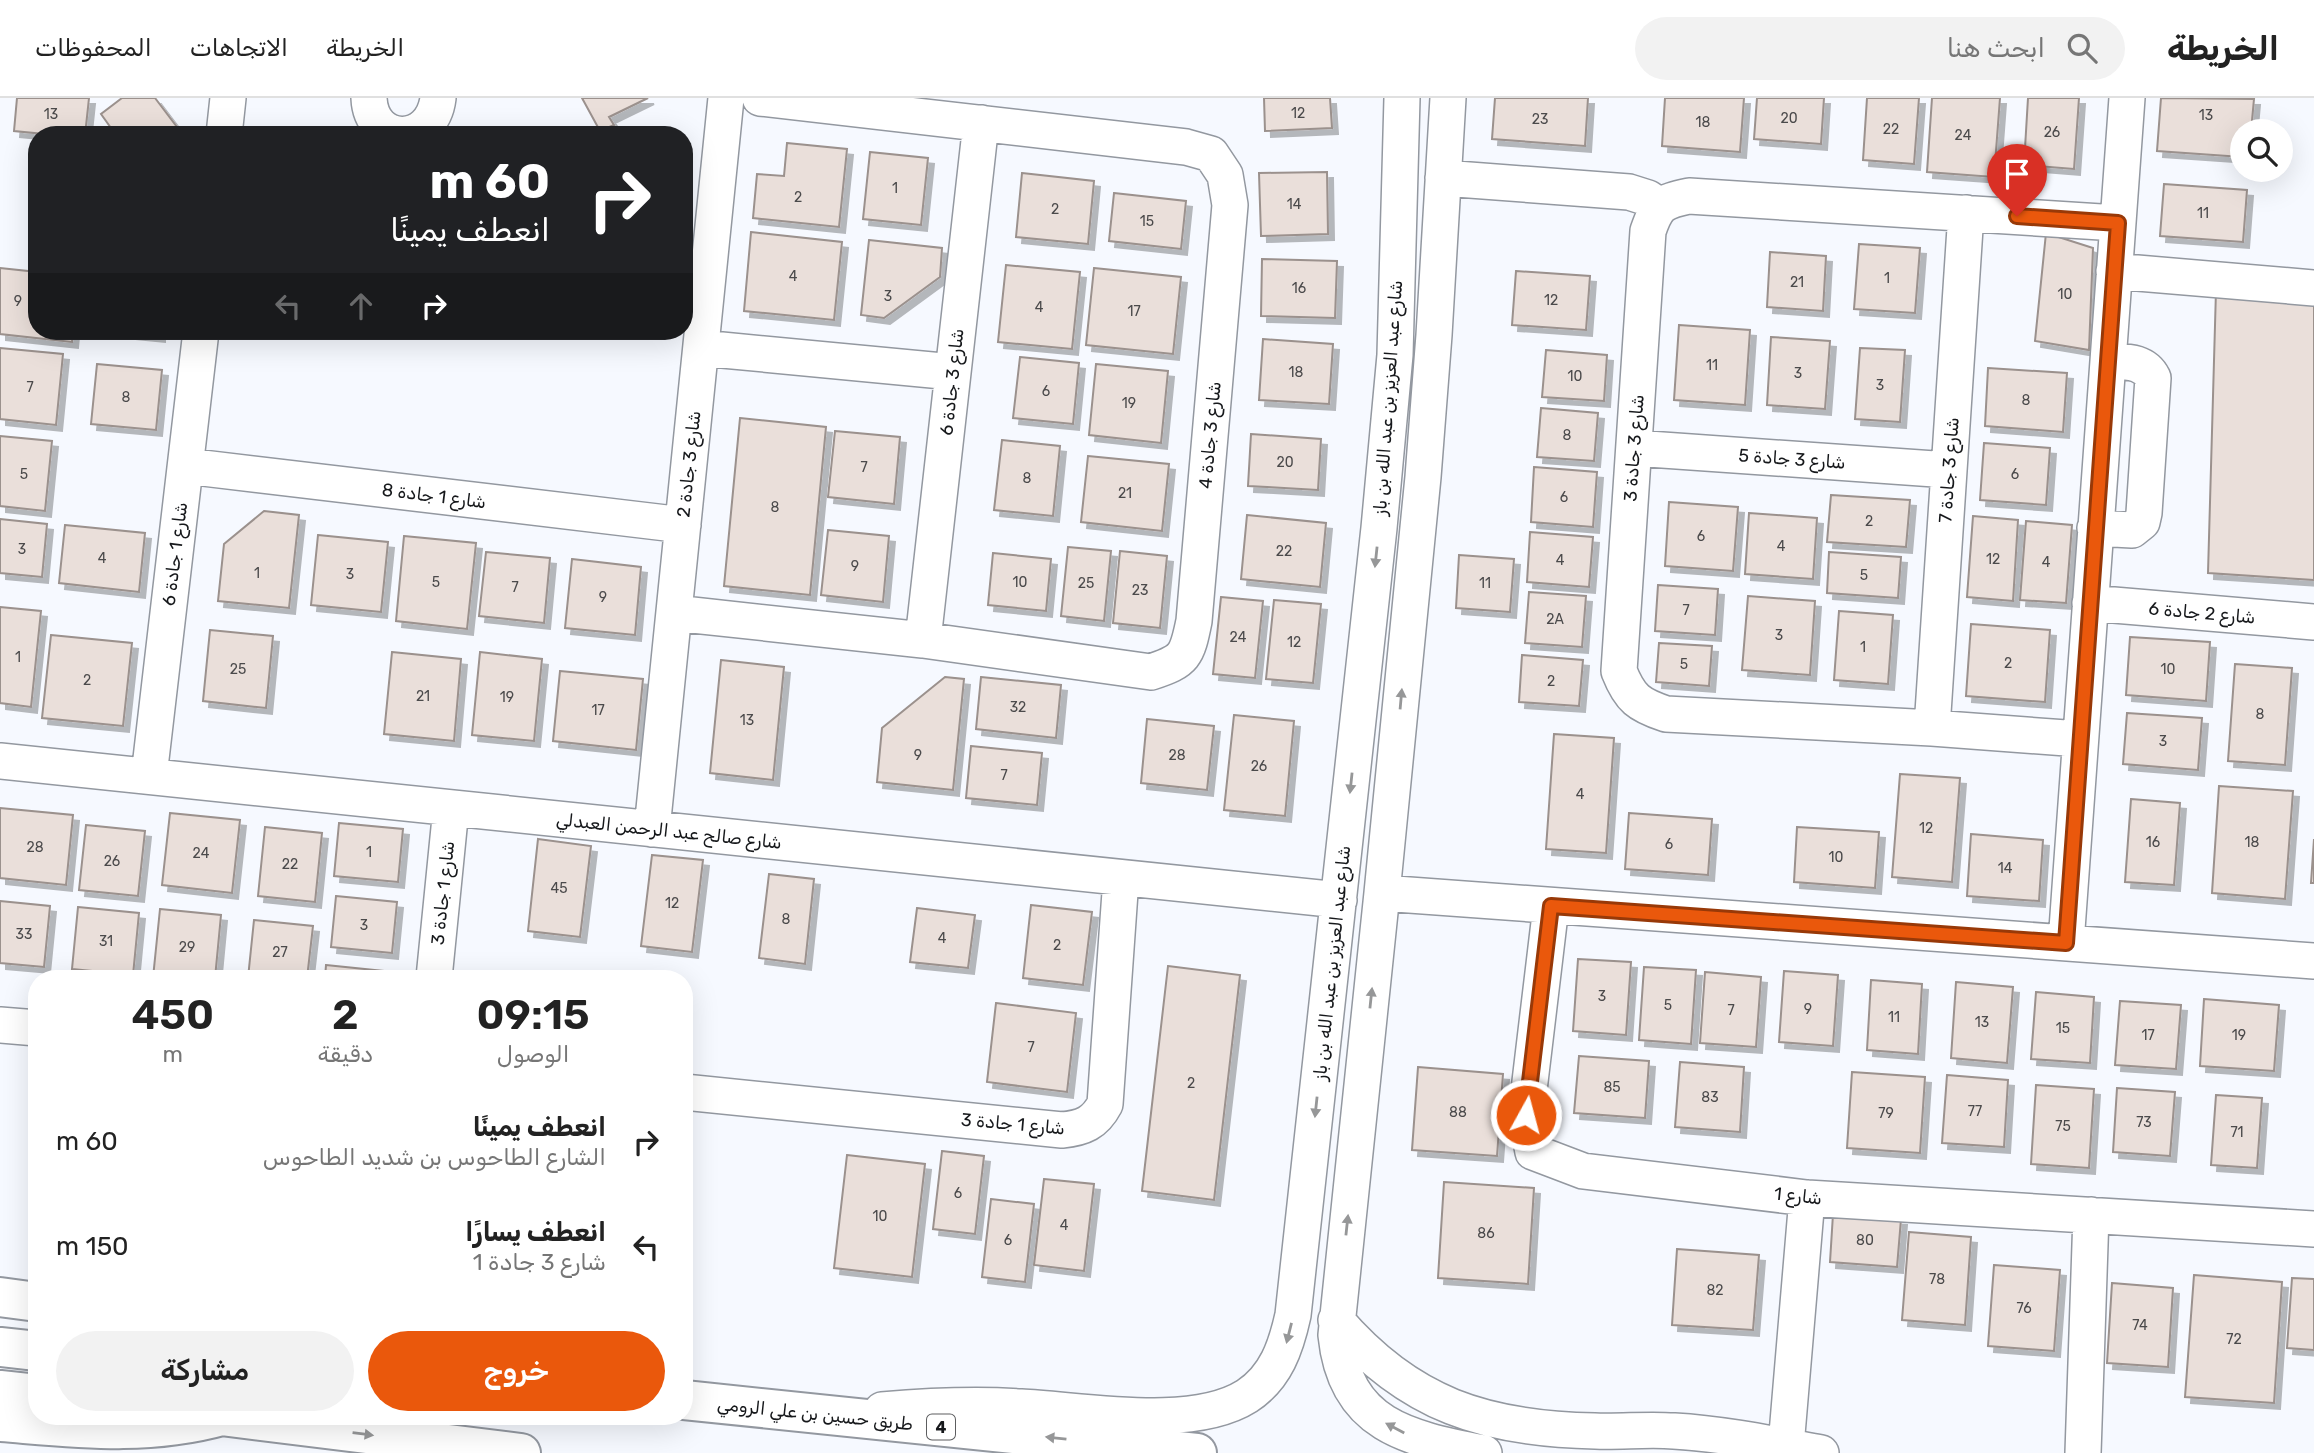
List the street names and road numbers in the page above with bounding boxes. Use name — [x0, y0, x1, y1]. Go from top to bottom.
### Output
street label: شارع عبد العزيز بن عبد الله بن باز — [1369, 280, 1408, 518]
street label: شارع 3 جادة 6 — [935, 327, 970, 437]
street label: شارع 3 جادة 4 — [1194, 380, 1227, 490]
street label: شارع 3 جادة 3 — [1619, 394, 1650, 502]
street label: شارع 3 جادة 2 — [672, 410, 707, 519]
street label: شارع 3 جادة 7 — [1934, 416, 1965, 524]
street label: شارع 3 جادة 5 — [1738, 444, 1846, 475]
street label: شارع 1 جادة 8 — [380, 479, 487, 514]
street label: شارع 1 جادة 6 — [158, 501, 193, 607]
street label: شارع 2 جادة 6 — [2148, 597, 2256, 630]
street label: شارع صالح عبد الرحمن العبدلي — [555, 808, 783, 856]
street label: شارع 1 جادة 3 — [427, 840, 460, 946]
street label: شارع عبد العزيز بن عبد الله بن باز — [1309, 845, 1356, 1083]
street label: شارع 1 جادة 3 — [960, 1108, 1066, 1141]
street label: شارع 1 — [1773, 1183, 1823, 1210]
street label: طريق حسين بن علي الرومي — [716, 1393, 914, 1437]
road number: 4 — [927, 1414, 955, 1440]

